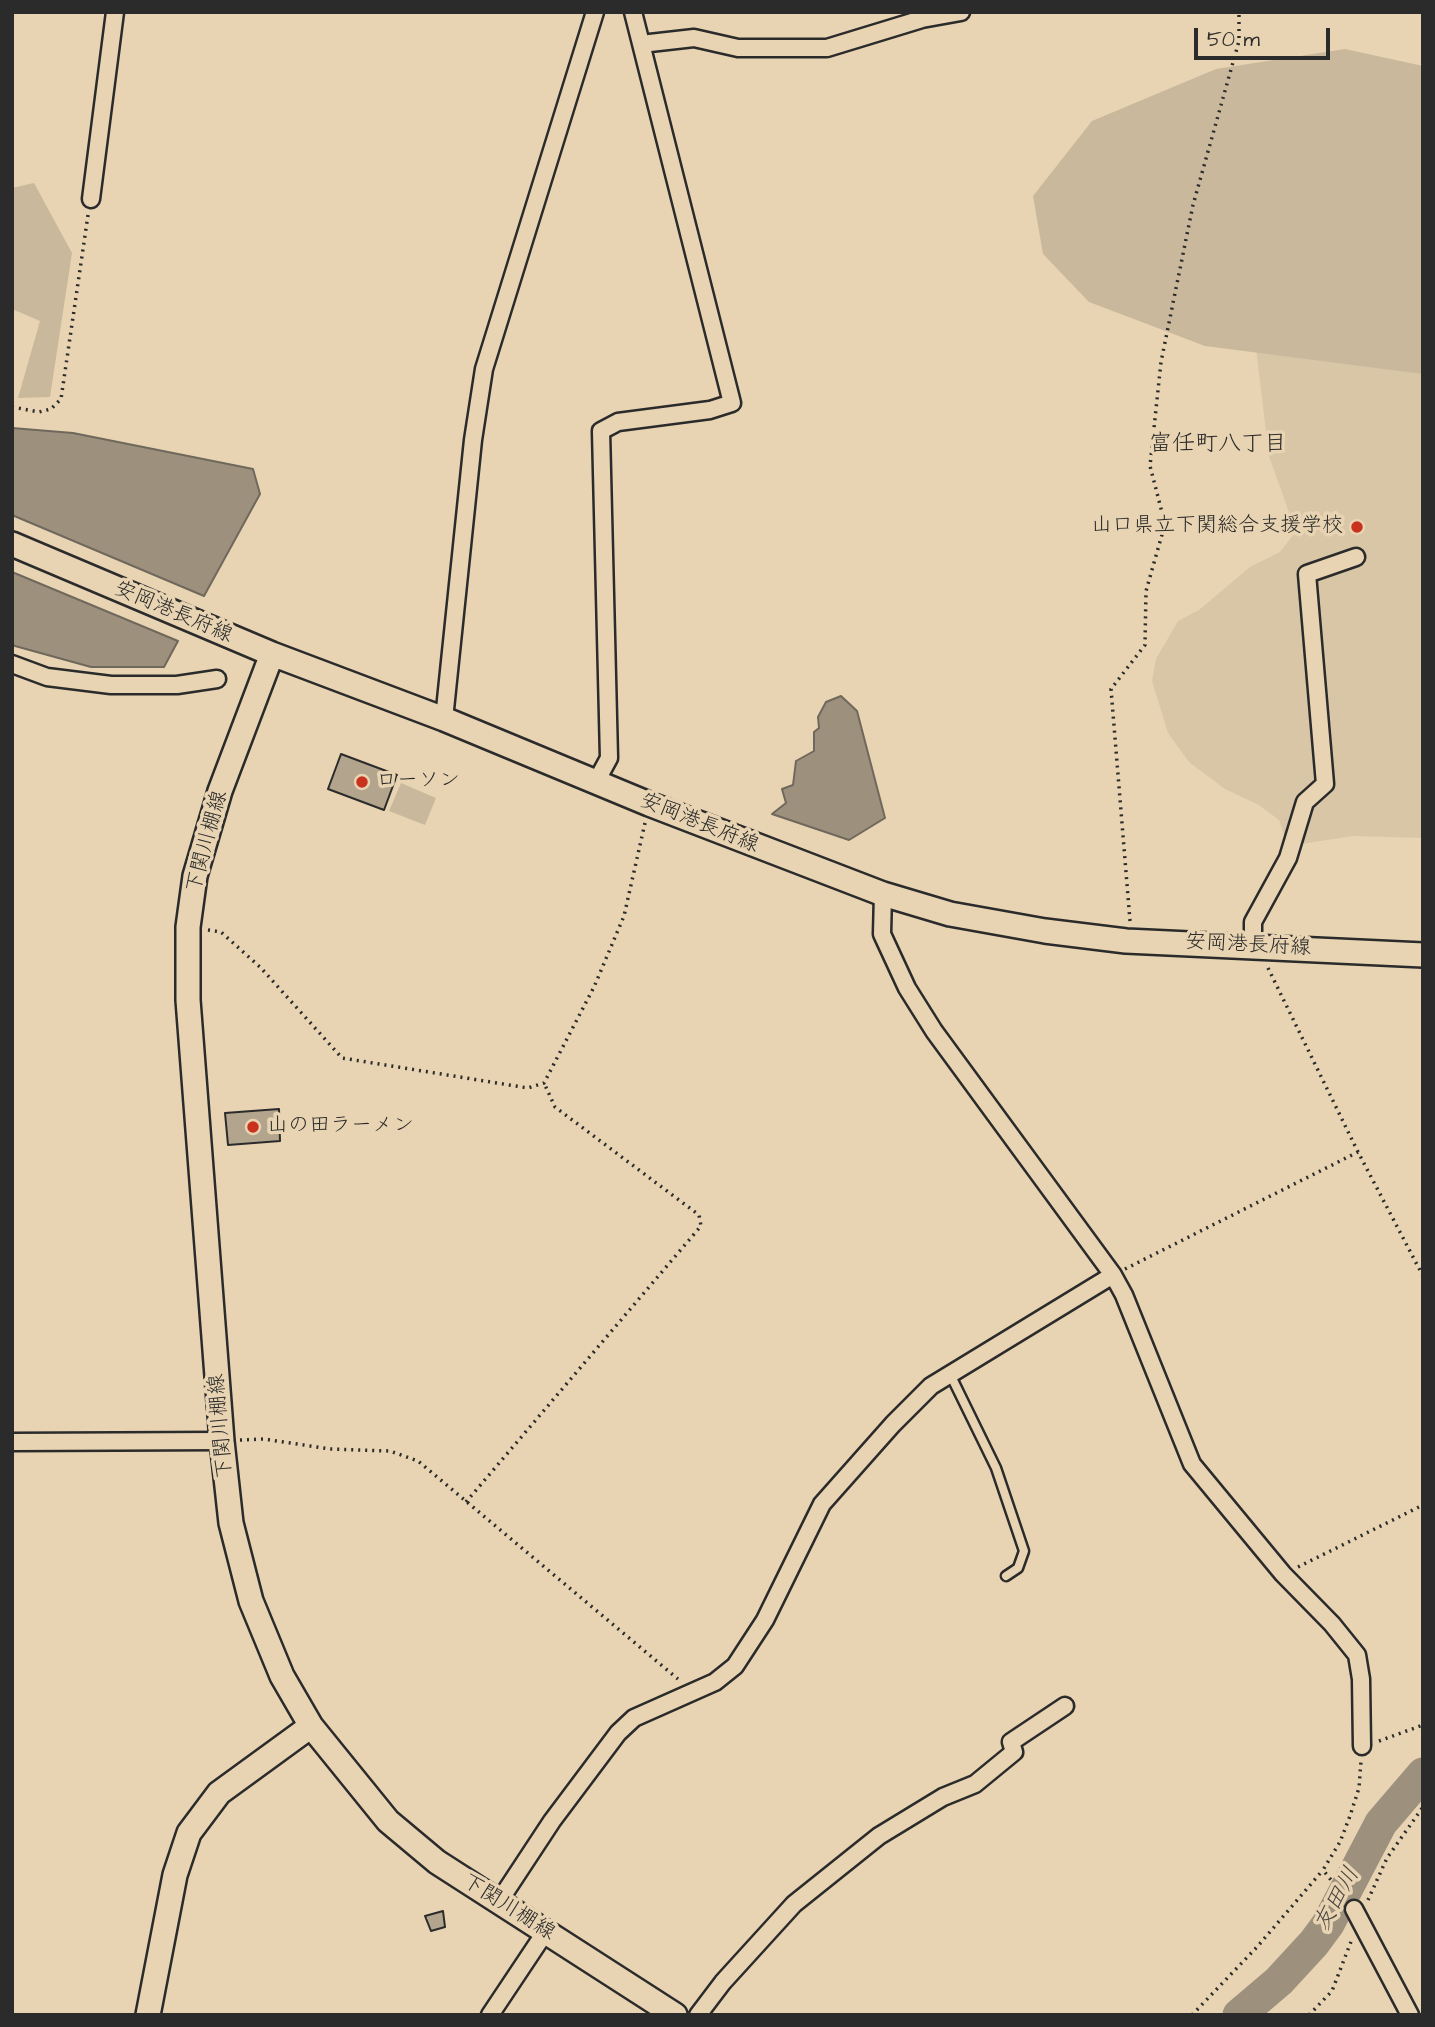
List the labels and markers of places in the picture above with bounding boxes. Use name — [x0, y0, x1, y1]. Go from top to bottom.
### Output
place label: 山口県立下関総合支援学校 — [1091, 514, 1343, 540]
marker: 山口県立下関総合支援学校 — [1349, 519, 1365, 535]
place label: ローソン — [376, 769, 460, 795]
marker: ローソン — [354, 774, 370, 790]
place label: 山の田ラーメン — [267, 1114, 414, 1140]
marker: 山の田ラーメン — [245, 1119, 261, 1135]

